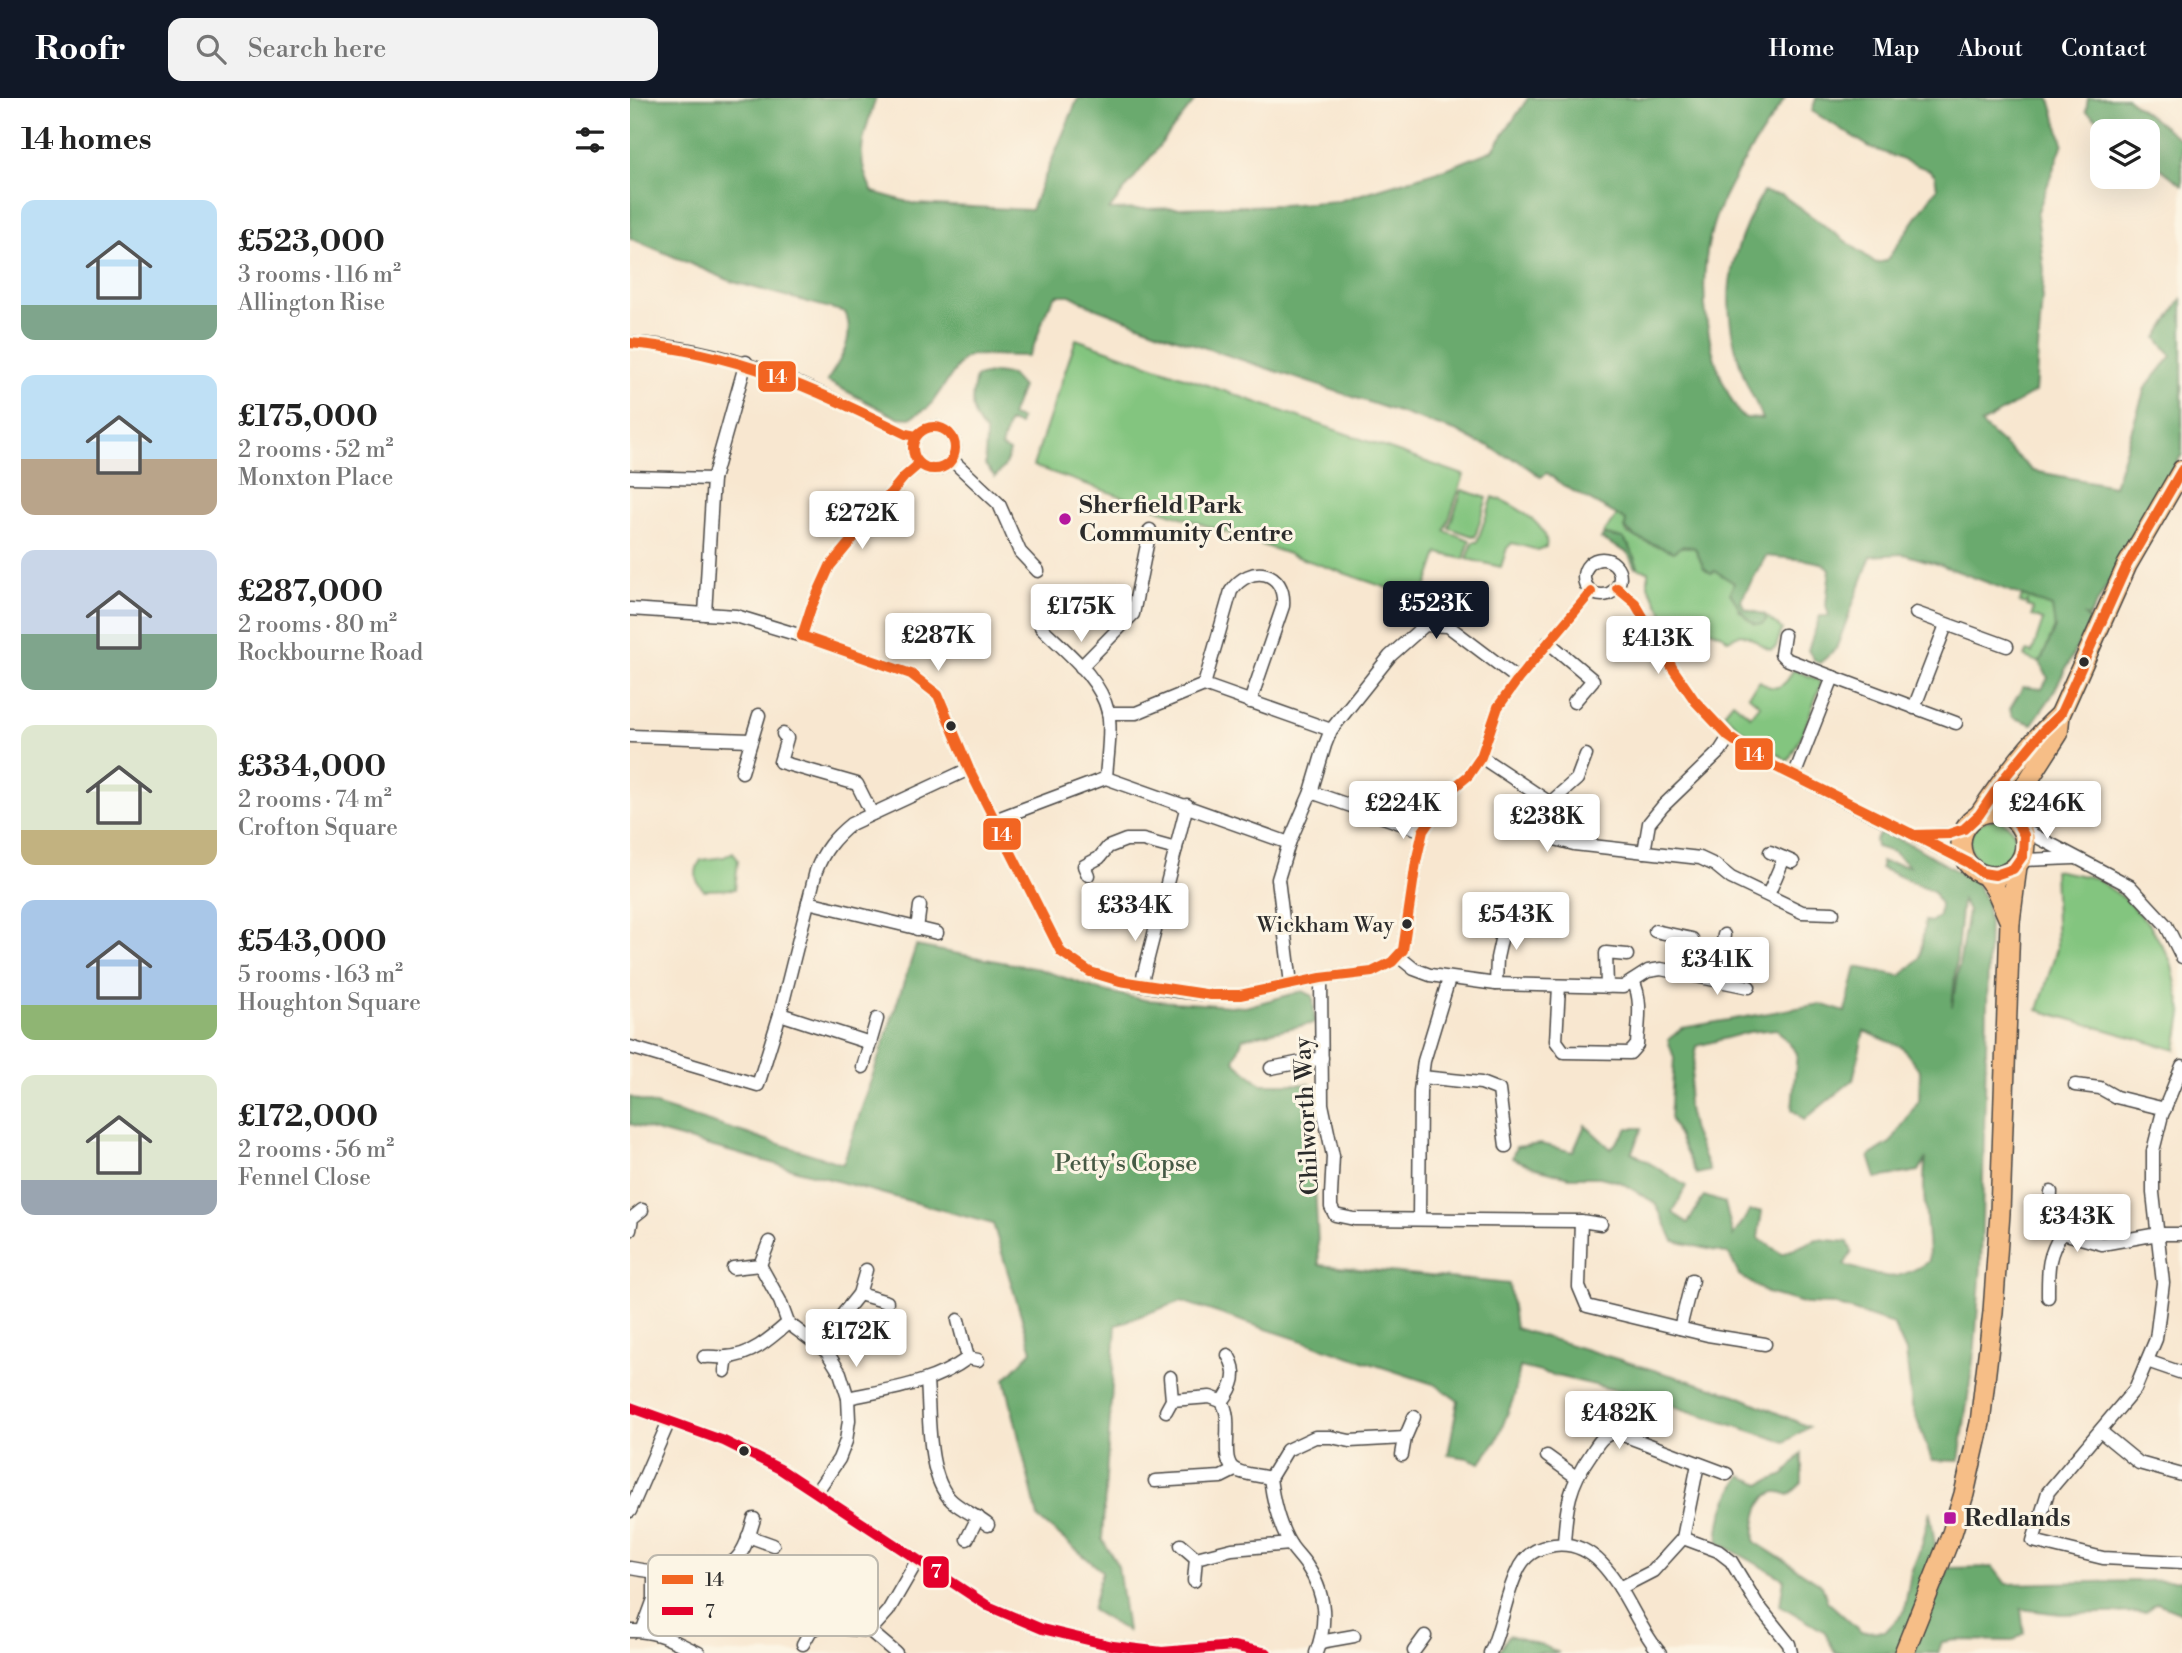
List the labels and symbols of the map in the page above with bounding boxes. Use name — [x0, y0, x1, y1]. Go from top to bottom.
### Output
line badge: 14 — [757, 360, 797, 393]
text: 14 — [766, 365, 788, 389]
pin: £272K — [813, 491, 911, 551]
place label: Sherfield Park Community Centre — [1079, 491, 1293, 549]
marker: Sherfield Park Community Centre — [1057, 511, 1073, 527]
pin: £523K — [1387, 582, 1485, 641]
pin: £175K — [1032, 584, 1130, 644]
pin: £287K — [889, 614, 987, 673]
pin: £413K — [1609, 616, 1707, 676]
unlabelled marker — [2077, 655, 2091, 669]
unlabelled marker — [944, 719, 958, 733]
line badge: 14 — [1734, 737, 1774, 771]
text: 14 — [1743, 743, 1765, 767]
pin: £224K — [1354, 782, 1452, 841]
pin: £246K — [1998, 782, 2096, 841]
pin: £238K — [1498, 794, 1596, 854]
line badge: 14 — [982, 817, 1022, 851]
text: 14 — [991, 823, 1013, 847]
pin: £334K — [1086, 884, 1184, 943]
pin: £543K — [1467, 892, 1565, 952]
place label: Wickham Way — [1256, 912, 1394, 939]
marker: Wickham Way — [1400, 917, 1414, 931]
pin: £341K — [1668, 937, 1766, 997]
street label: Chilworth Way — [1288, 1036, 1326, 1196]
park label: Petty's Copse — [1055, 1149, 1197, 1179]
pin: £343K — [2028, 1194, 2126, 1254]
pin: £172K — [807, 1310, 905, 1369]
pin: £482K — [1570, 1392, 1668, 1451]
unlabelled marker — [737, 1444, 751, 1458]
place label: Redlands — [1964, 1504, 2070, 1534]
marker: Redlands — [1942, 1510, 1958, 1526]
legend — [648, 1555, 878, 1636]
line badge: 7 — [922, 1555, 950, 1589]
text: 7 — [930, 1560, 942, 1584]
text: 14 — [705, 1568, 724, 1592]
text: 7 — [705, 1600, 715, 1624]

